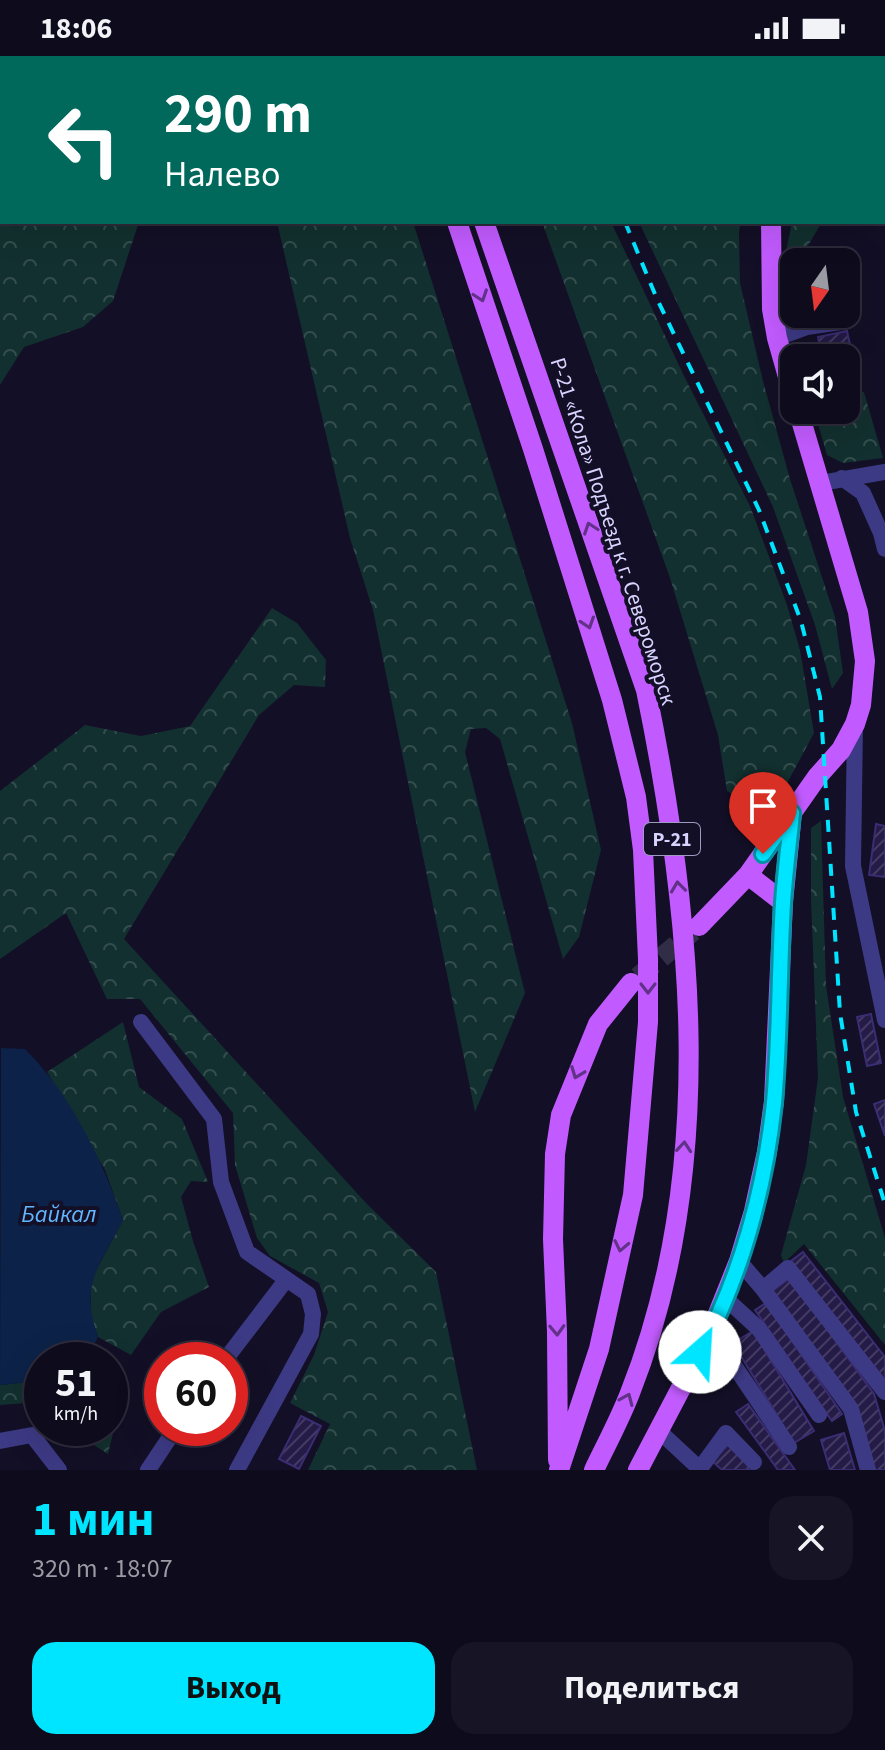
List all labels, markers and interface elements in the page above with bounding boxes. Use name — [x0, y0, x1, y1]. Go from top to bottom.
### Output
text: 18:06 — [40, 7, 112, 50]
text: 290 m — [164, 75, 312, 154]
icon: left — [32, 88, 136, 192]
text: Налево — [164, 149, 280, 200]
north arrow — [780, 248, 860, 328]
map controls — [780, 248, 860, 424]
one-way arrow — [472, 288, 488, 302]
button: sound — [780, 344, 860, 424]
street label: Р-21 «Кола» Подъезд к г. Североморск — [542, 353, 685, 709]
one-way arrow — [583, 521, 599, 535]
one-way arrow — [579, 616, 595, 629]
pin — [729, 772, 797, 854]
icon: arrive — [741, 784, 785, 828]
road number: Р-21 — [644, 823, 700, 855]
one-way arrow — [669, 881, 686, 894]
one-way arrow — [639, 982, 657, 995]
one-way arrow — [570, 1065, 586, 1079]
one-way arrow — [676, 1140, 693, 1153]
water label: Байкал — [21, 1197, 97, 1232]
one-way arrow — [613, 1239, 630, 1252]
position arrow — [658, 1310, 742, 1394]
one-way arrow — [548, 1324, 565, 1337]
speed limit sign: 60 — [144, 1342, 248, 1446]
text: 51 — [55, 1355, 97, 1412]
one-way arrow — [617, 1393, 633, 1407]
text: km/h — [54, 1400, 98, 1428]
text: 1 мин — [32, 1486, 155, 1554]
button: close — [769, 1496, 853, 1580]
text: 320 m · 18:07 — [32, 1550, 173, 1587]
button: Выход — [32, 1642, 435, 1734]
button: Поделиться — [451, 1642, 853, 1734]

